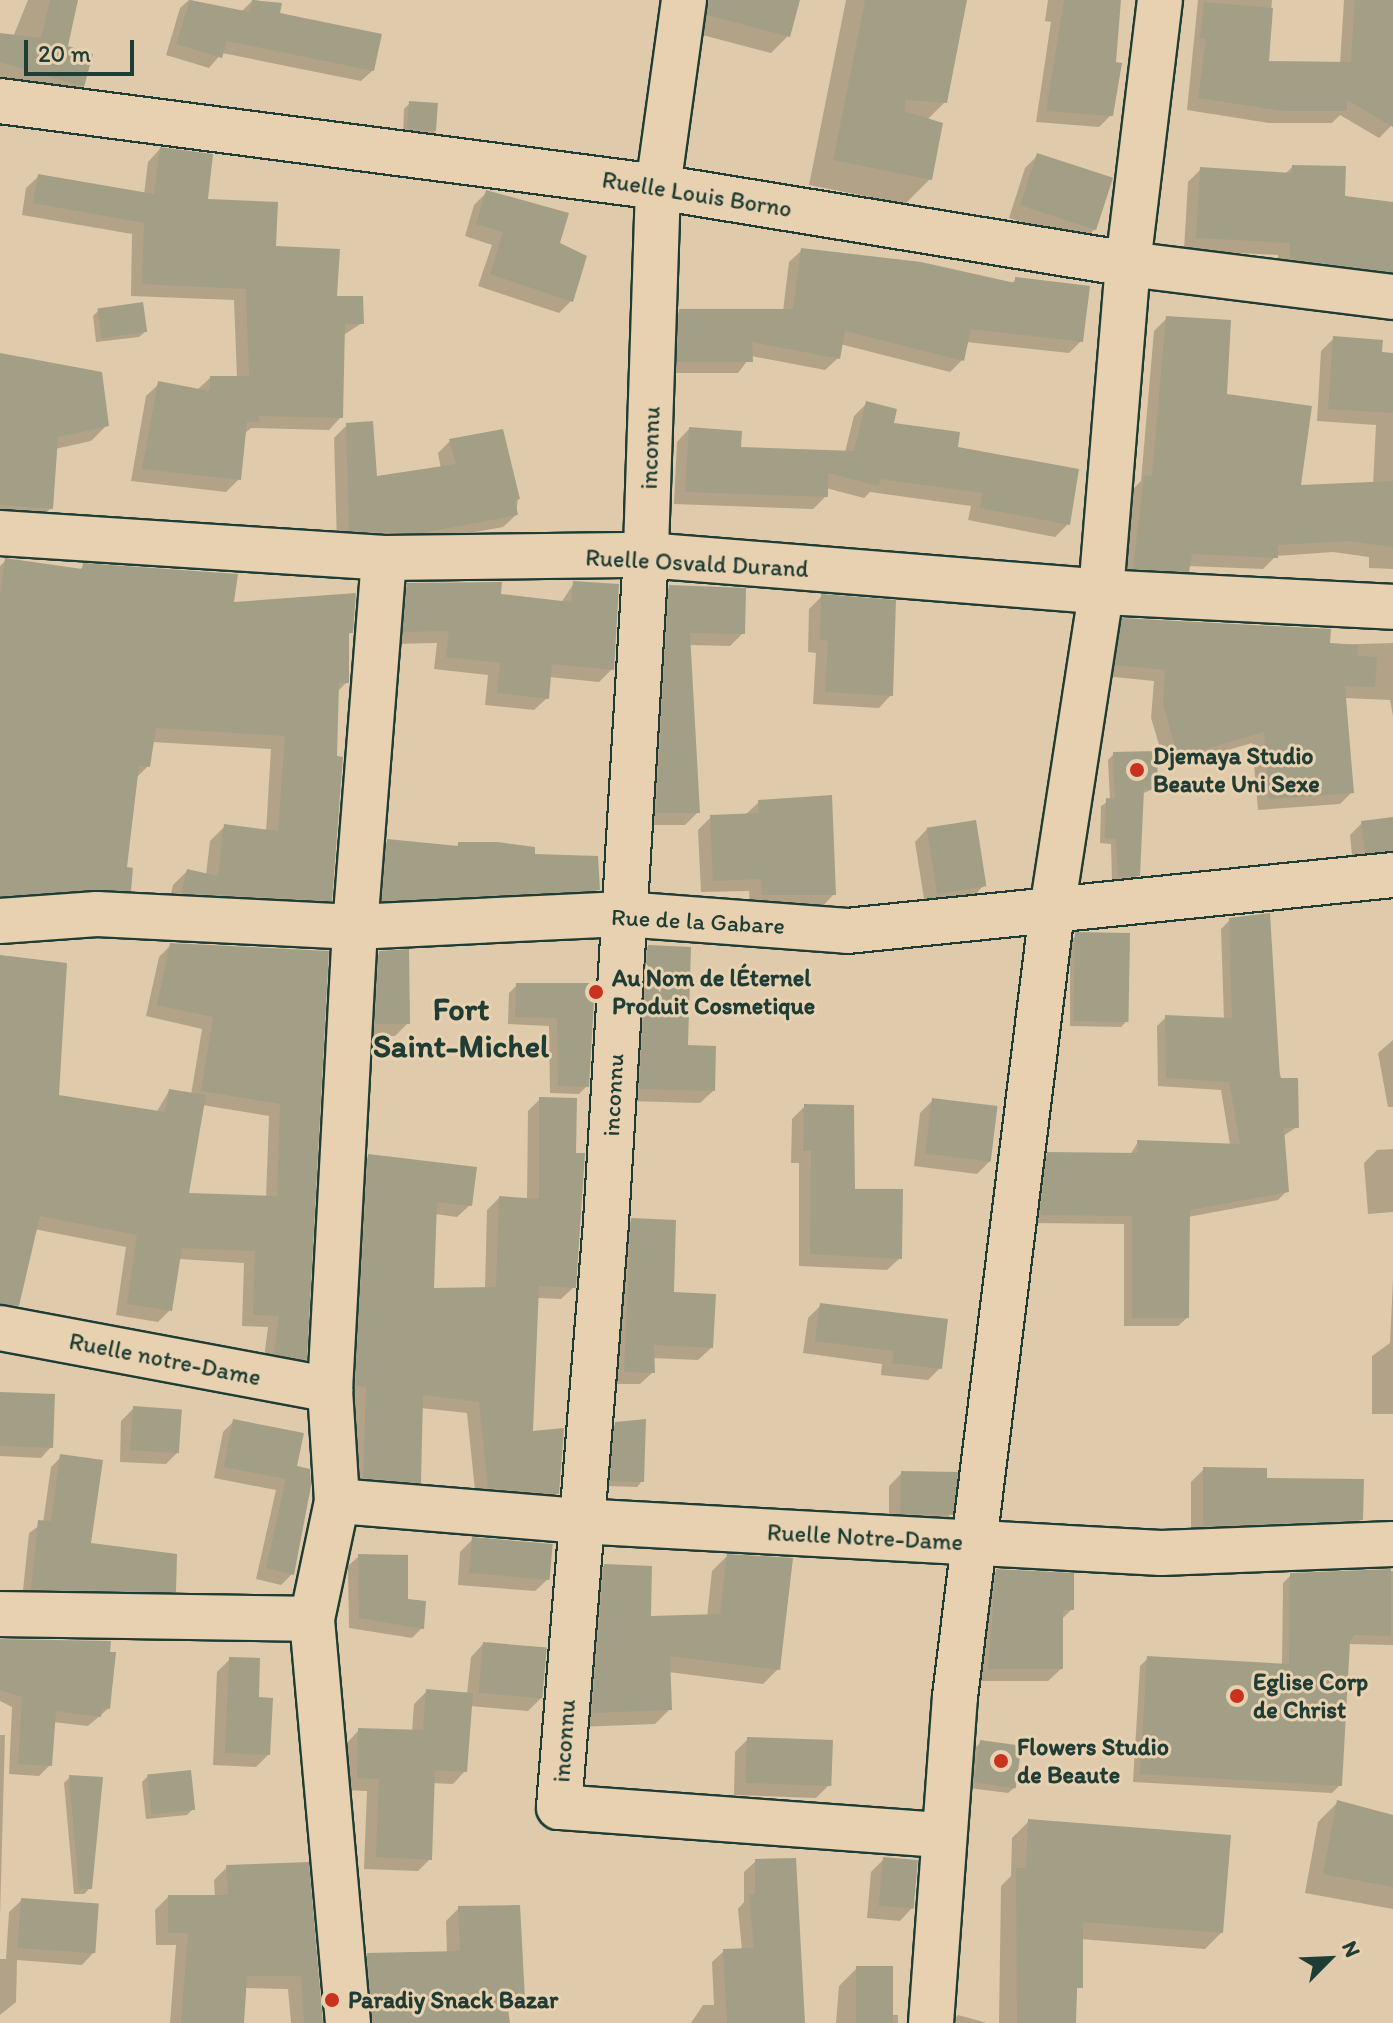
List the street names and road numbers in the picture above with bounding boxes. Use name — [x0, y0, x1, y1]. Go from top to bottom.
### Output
street label: Ruelle Louis Borno — [600, 165, 794, 223]
street label: inconnu — [634, 406, 666, 490]
street label: Ruelle Osvald Durand — [585, 543, 809, 583]
street label: Rue de la Gabare — [611, 902, 785, 940]
street label: inconnu — [596, 1053, 630, 1137]
street label: Ruelle notre-Dame — [67, 1326, 263, 1392]
street label: Ruelle Notre-Dame — [766, 1517, 964, 1557]
street label: inconnu — [547, 1698, 581, 1784]

